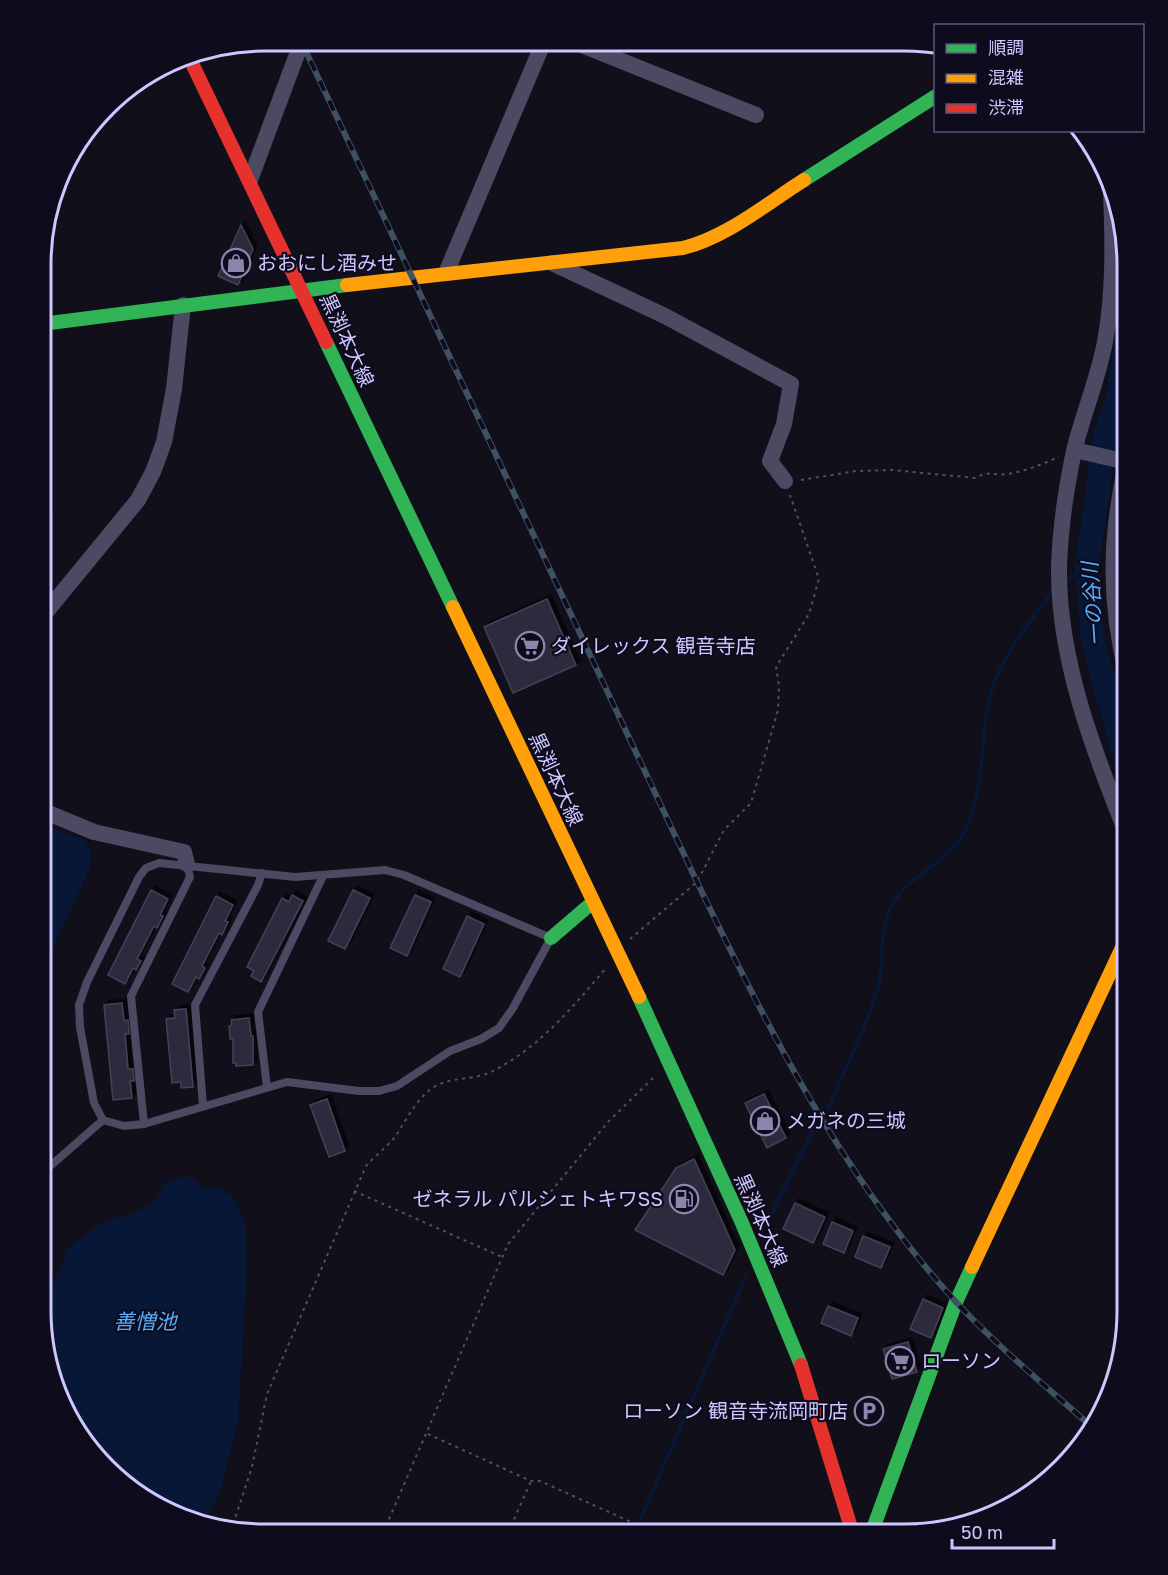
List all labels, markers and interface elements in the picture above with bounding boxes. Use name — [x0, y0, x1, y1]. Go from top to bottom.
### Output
legend — [934, 24, 1144, 132]
text: 順調 — [988, 36, 1024, 58]
text: 混雑 — [988, 66, 1024, 88]
text: 渋滞 — [988, 96, 1024, 118]
shop icon: おおにし酒みせ — [220, 247, 252, 279]
place label: おおにし酒みせ — [257, 250, 397, 274]
street label: 黒渕本大線 — [316, 289, 380, 390]
water label: 一の谷川 — [1076, 559, 1108, 647]
supermarket icon: ダイレックス 観音寺店 — [514, 630, 546, 662]
place label: ダイレックス 観音寺店 — [551, 633, 755, 657]
street label: 黒渕本大線 — [525, 728, 589, 829]
shop icon: メガネの三城 — [749, 1105, 781, 1137]
place label: メガネの三城 — [786, 1108, 906, 1132]
street label: 黒渕本大線 — [731, 1169, 793, 1270]
fuel station icon: ゼネラル パルシェトキワSS — [668, 1183, 700, 1215]
place label: ゼネラル パルシェトキワSS — [412, 1186, 663, 1210]
water label: 善憎池 — [114, 1308, 178, 1334]
supermarket icon: ローソン — [884, 1345, 916, 1377]
place label: ローソン — [921, 1348, 1001, 1372]
parking icon: ローソン 観音寺流岡町店 — [853, 1395, 885, 1427]
place label: ローソン 観音寺流岡町店 — [623, 1398, 848, 1422]
scale bar — [952, 1512, 1054, 1550]
text: 50 m — [961, 1521, 1003, 1543]

